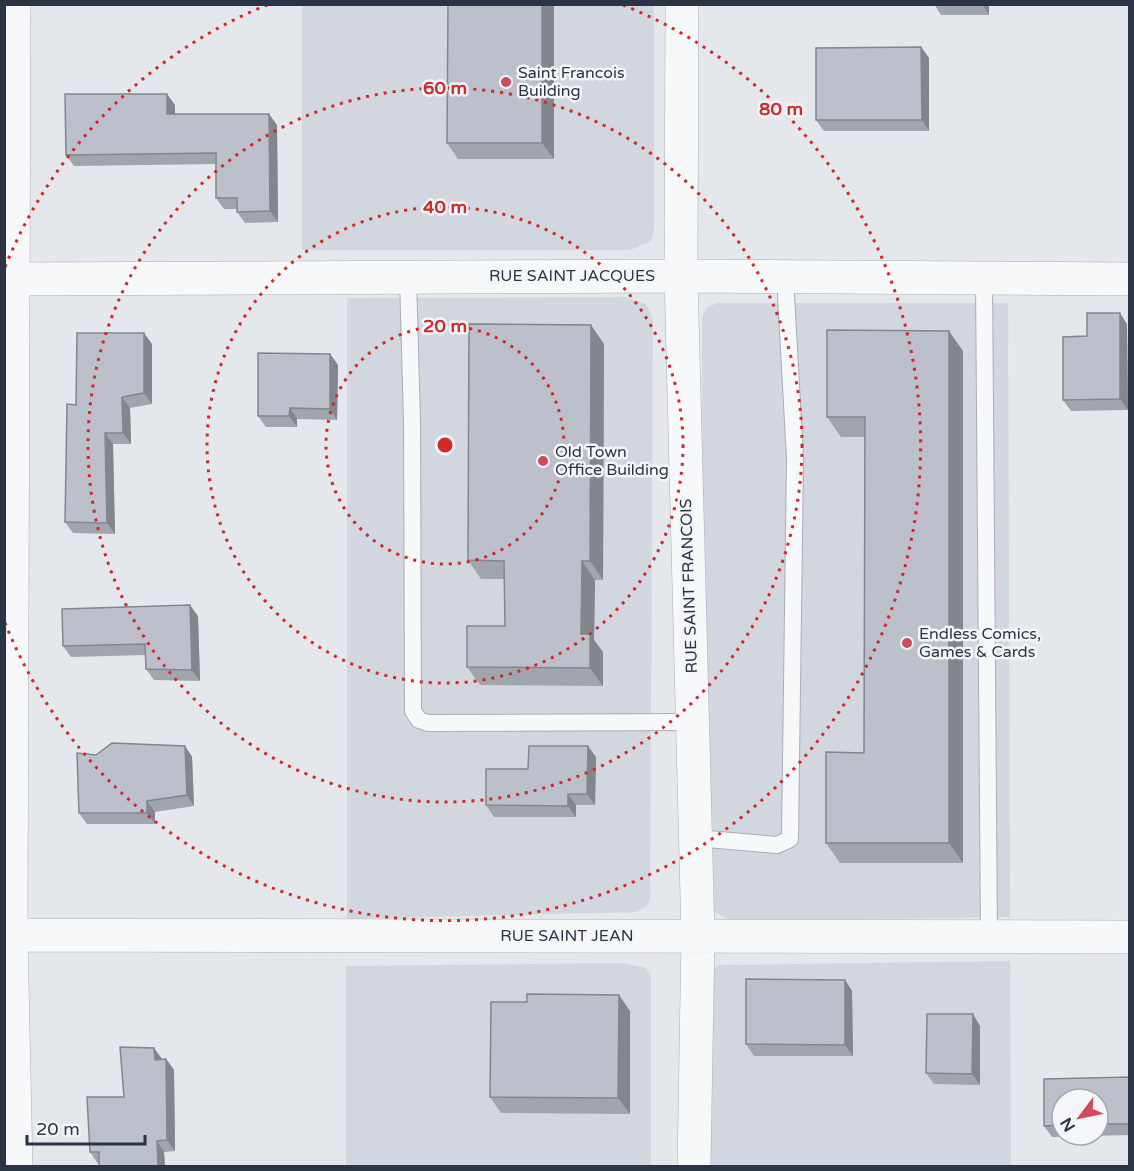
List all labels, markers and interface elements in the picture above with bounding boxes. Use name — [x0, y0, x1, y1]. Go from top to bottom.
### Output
place label: Saint Francois Building — [518, 63, 625, 101]
marker: Saint Francois Building — [499, 75, 513, 89]
text: 60 m — [423, 77, 467, 99]
text: 80 m — [759, 98, 803, 120]
text: 40 m — [423, 196, 467, 218]
street label: RUE SAINT JACQUES — [489, 266, 655, 286]
text: 20 m — [423, 315, 467, 337]
centre of rings — [435, 435, 455, 455]
place label: Old Town Office Building — [555, 442, 669, 480]
marker: Old Town Office Building — [536, 454, 550, 468]
street label: RUE SAINT FRANCOIS — [676, 498, 702, 674]
place label: Endless Comics, Games & Cards — [919, 624, 1041, 662]
marker: Endless Comics, Games & Cards — [900, 636, 914, 650]
street label: RUE SAINT JEAN — [500, 926, 634, 946]
north arrow — [1050, 1087, 1110, 1147]
scale bar — [27, 1108, 146, 1146]
text: N — [1056, 1114, 1080, 1135]
text: 20 m — [36, 1118, 80, 1140]

